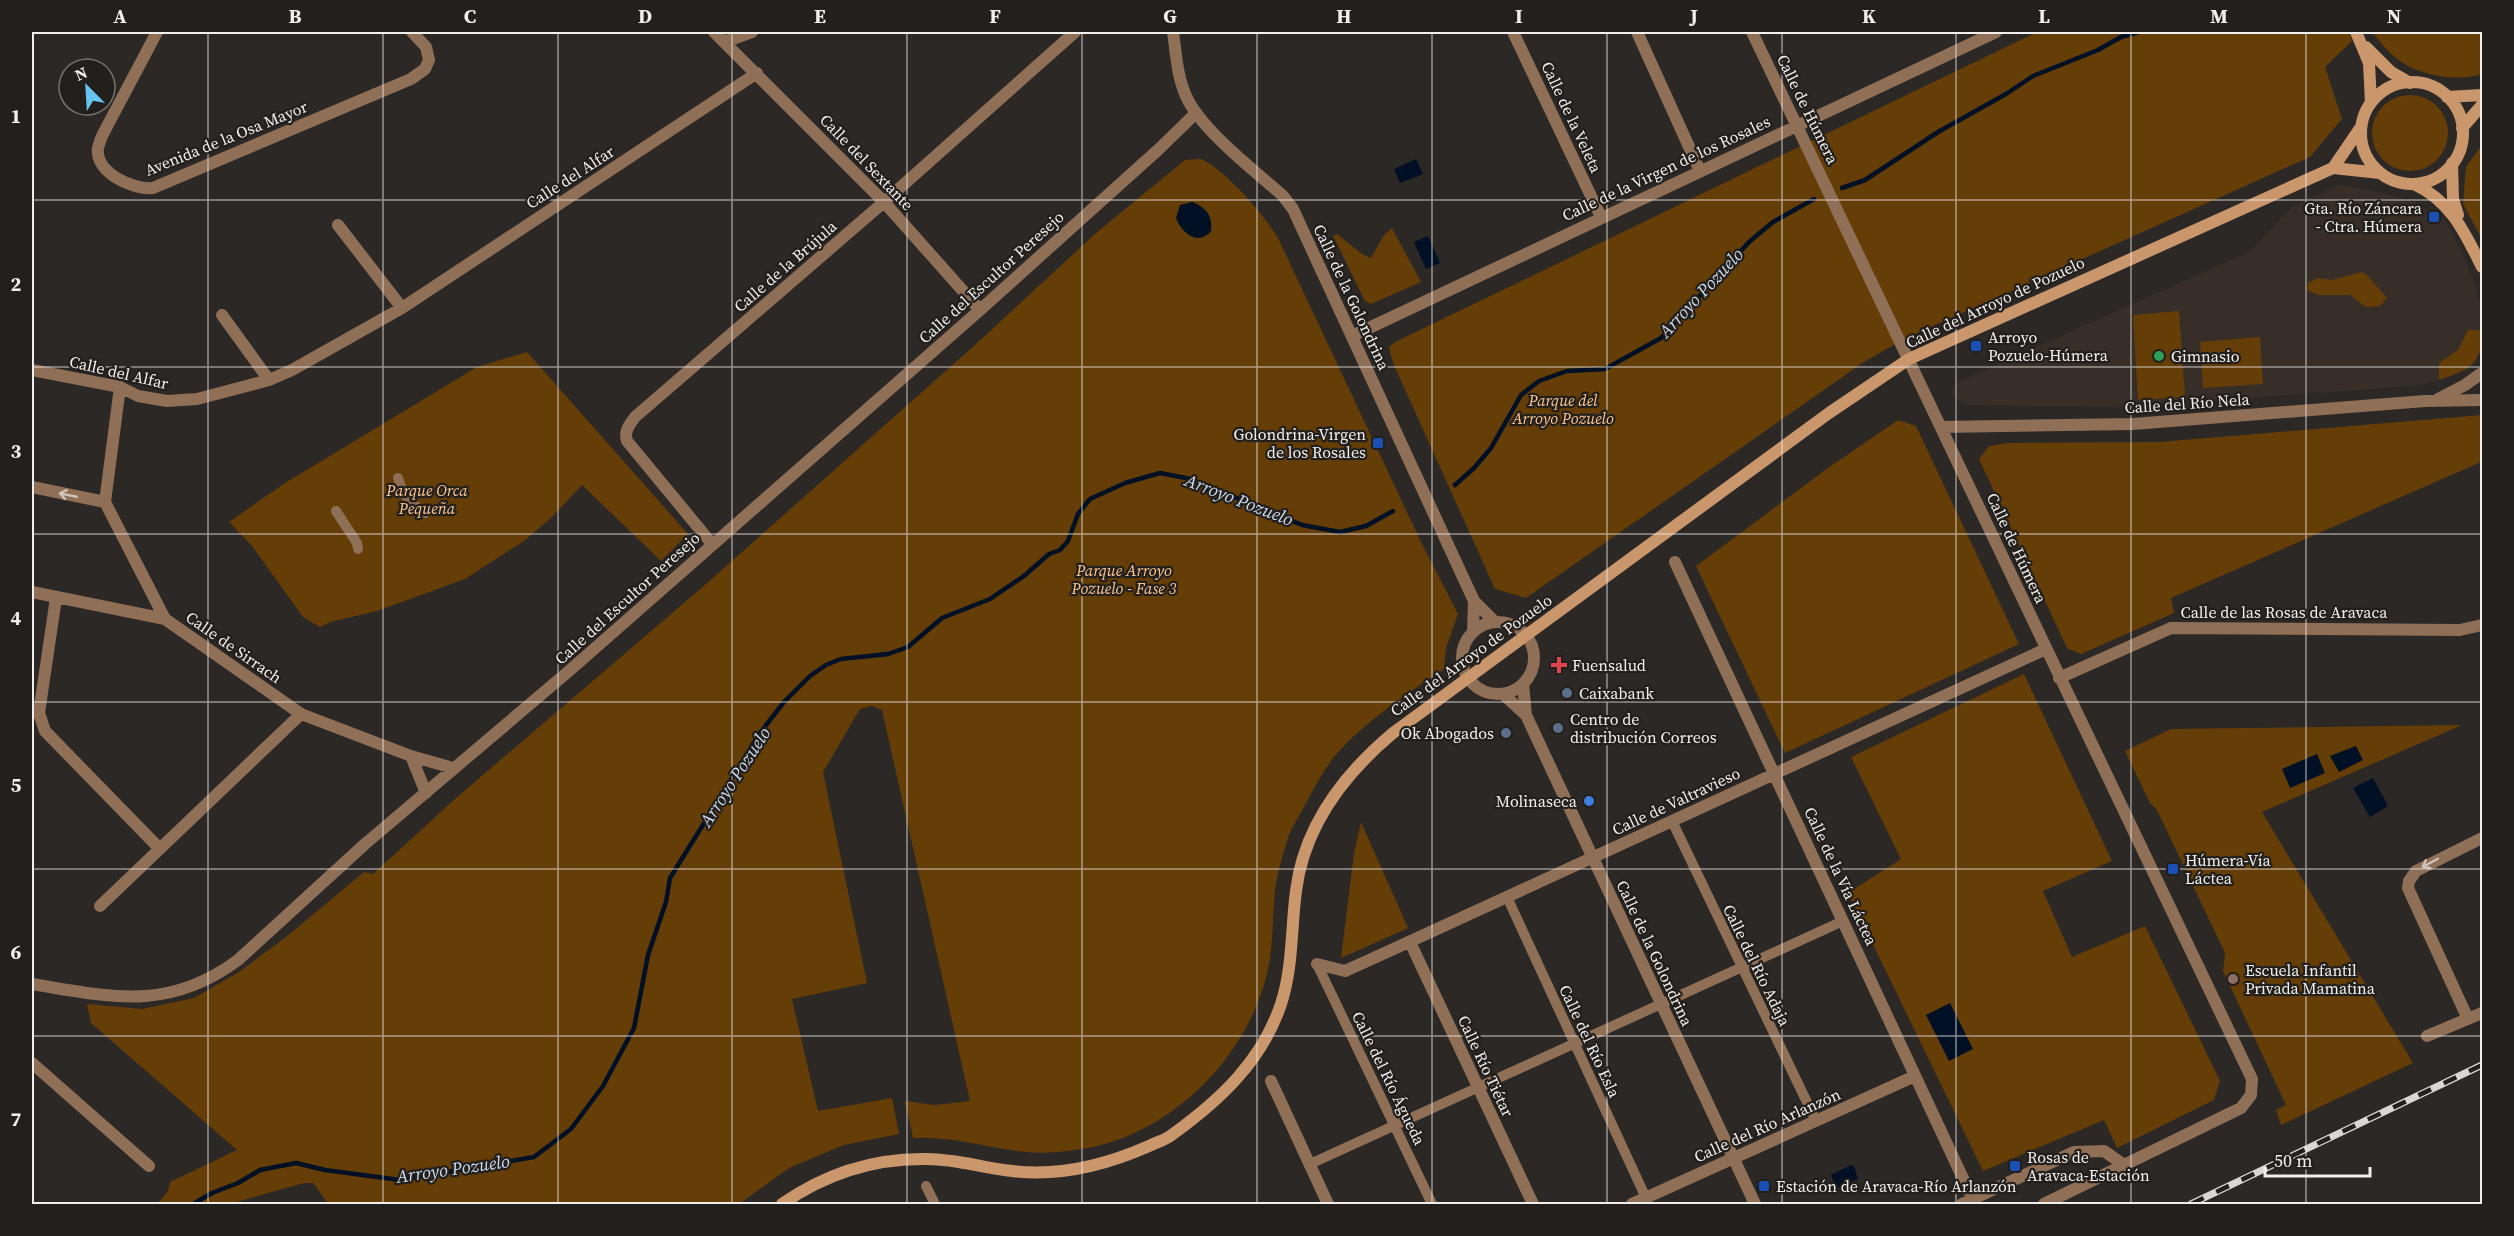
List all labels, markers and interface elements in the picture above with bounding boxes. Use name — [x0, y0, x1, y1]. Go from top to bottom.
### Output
text: A — [113, 2, 127, 30]
text: B — [288, 2, 302, 30]
text: C — [464, 2, 476, 30]
text: D — [638, 2, 652, 30]
text: E — [814, 2, 826, 30]
text: F — [989, 2, 1001, 30]
text: G — [1163, 2, 1177, 30]
text: H — [1336, 2, 1352, 30]
text: I — [1515, 2, 1523, 30]
text: J — [1688, 2, 1698, 30]
text: K — [1862, 2, 1876, 30]
text: L — [2038, 2, 2050, 30]
text: M — [2210, 2, 2228, 30]
text: N — [2387, 2, 2401, 30]
street label: Calle de Húmera — [1772, 50, 1844, 168]
north arrow — [57, 57, 117, 117]
street label: Calle de la Veleta — [1537, 58, 1608, 177]
text: N — [71, 61, 91, 86]
street label: Avenida de la Osa Mayor — [141, 95, 311, 181]
text: 1 — [11, 102, 21, 130]
street label: Calle del Sextante — [815, 109, 919, 215]
street label: Calle de la Virgen de los Rosales — [1558, 110, 1774, 226]
street label: Calle del Alfar — [522, 140, 619, 214]
place label: Gta. Río Záncara - Ctra. Húmera — [2304, 197, 2423, 237]
street label: Calle del Escultor Peresejo — [914, 206, 1069, 348]
marker: Gta. Río Záncara - Ctra. Húmera — [2427, 210, 2441, 224]
street label: Calle de la Brújula — [729, 215, 842, 317]
street label: Calle de la Golondrina — [1309, 221, 1396, 374]
water label: Arroyo Pozuelo — [1652, 242, 1749, 344]
street label: Calle del Arroyo de Pozuelo — [1902, 251, 2088, 353]
text: 2 — [11, 270, 22, 298]
place label: Arroyo Pozuelo-Húmera — [1988, 326, 2109, 366]
marker: Arroyo Pozuelo-Húmera — [1969, 339, 1983, 353]
place label: Gimnasio — [2171, 345, 2240, 367]
marker: Gimnasio — [2152, 349, 2166, 363]
street label: Calle del Alfar — [67, 350, 171, 394]
street label: Calle del Río Nela — [2124, 388, 2251, 418]
park label: Parque del Arroyo Pozuelo — [1511, 389, 1614, 429]
place label: Golondrina-Virgen de los Rosales — [1234, 423, 1366, 463]
marker: Golondrina-Virgen de los Rosales — [1371, 436, 1385, 450]
text: 3 — [11, 437, 22, 465]
water label: Arroyo Pozuelo — [1180, 467, 1297, 532]
park label: Parque Orca Pequeña — [385, 479, 468, 519]
one-way arrow — [59, 488, 78, 500]
street label: Calle de Húmera — [1982, 489, 2053, 608]
street label: Calle del Escultor Peresejo — [550, 527, 705, 669]
park label: Parque Arroyo Pozuelo - Fase 3 — [1070, 559, 1177, 599]
street label: Calle del Arroyo de Pozuelo — [1386, 589, 1557, 721]
street label: Calle de las Rosas de Aravaca — [2181, 601, 2388, 623]
text: 4 — [11, 604, 22, 632]
street label: Calle de Sirrach — [182, 606, 287, 688]
place label: Fuensalud — [1572, 654, 1646, 676]
marker: Fuensalud — [1550, 656, 1568, 674]
place label: Caixabank — [1579, 682, 1654, 704]
marker: Caixabank — [1560, 686, 1574, 700]
place label: Centro de distribución Correos — [1570, 708, 1717, 748]
marker: Centro de distribución Correos — [1551, 721, 1565, 735]
water label: Arroyo Pozuelo — [692, 722, 776, 832]
place label: Ok Abogados — [1401, 722, 1494, 744]
marker: Ok Abogados — [1499, 726, 1513, 740]
street label: Calle de Valtravieso — [1608, 762, 1744, 840]
text: 5 — [11, 771, 22, 799]
place label: Molinaseca — [1496, 790, 1578, 812]
marker: Molinaseca — [1582, 794, 1596, 808]
street label: Calle de la Vía Láctea — [1799, 803, 1883, 950]
place label: Húmera-Vía Láctea — [2185, 849, 2272, 889]
one-way arrow — [2422, 857, 2439, 869]
marker: Húmera-Vía Láctea — [2166, 862, 2180, 876]
street label: Calle de la Golondrina — [1612, 877, 1699, 1030]
street label: Calle del Río Adaja — [1718, 900, 1796, 1030]
text: 6 — [11, 938, 22, 966]
place label: Escuela Infantil Privada Mamatina — [2245, 959, 2376, 999]
marker: Escuela Infantil Privada Mamatina — [2226, 972, 2240, 986]
street label: Calle del Río Esla — [1554, 981, 1626, 1102]
street label: Calle del Río Águeda — [1347, 1007, 1431, 1149]
street label: Calle Río Tiétar — [1453, 1012, 1519, 1121]
street label: Calle del Río Arlanzón — [1690, 1083, 1844, 1167]
text: 7 — [11, 1105, 22, 1133]
scale bar — [2265, 1140, 2370, 1178]
place label: Rosas de Aravaca-Estación — [2027, 1146, 2150, 1186]
water label: Arroyo Pozuelo — [394, 1148, 511, 1189]
text: 50 m — [2274, 1148, 2312, 1173]
marker: Rosas de Aravaca-Estación — [2008, 1159, 2022, 1173]
place label: Estación de Aravaca-Río Arlanzón — [1776, 1175, 2017, 1197]
marker: Estación de Aravaca-Río Arlanzón — [1757, 1179, 1771, 1193]

